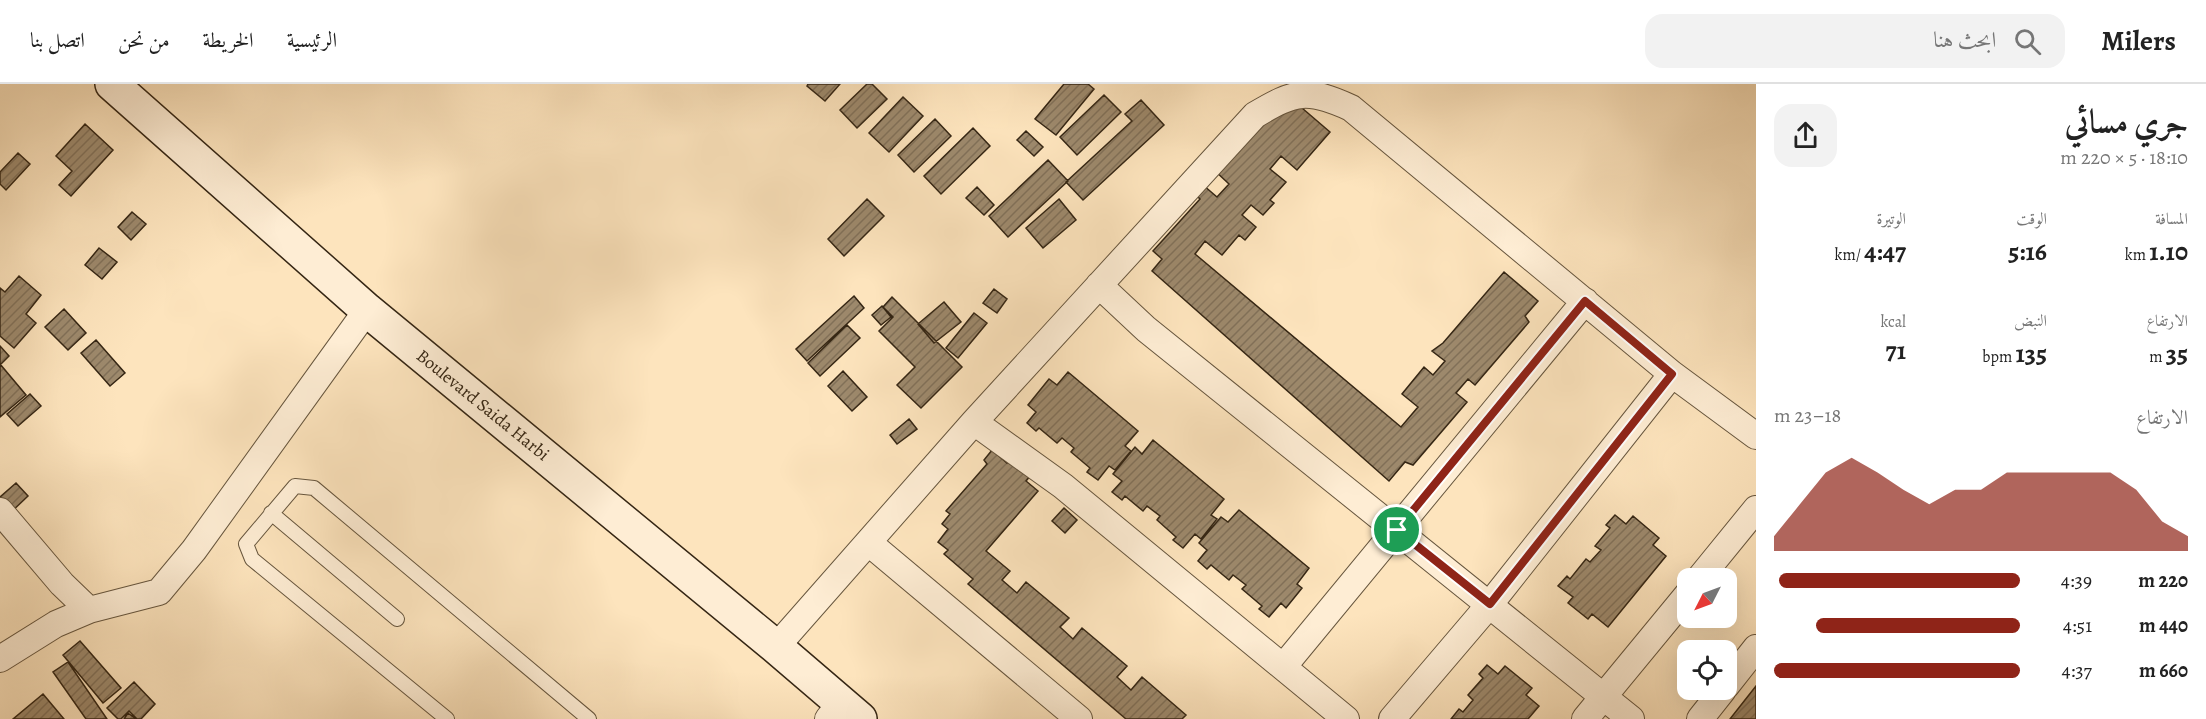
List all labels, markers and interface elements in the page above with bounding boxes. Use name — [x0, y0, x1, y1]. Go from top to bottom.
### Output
search box — [1645, 14, 2065, 68]
text: Milers — [2101, 22, 2176, 60]
text: ابحث هنا — [1933, 25, 1996, 55]
icon: search — [2011, 25, 2044, 58]
text: اتصل بنا — [30, 26, 85, 54]
text: من نحن — [118, 26, 170, 54]
text: الخريطة — [203, 26, 254, 54]
text: الرئيسية — [287, 26, 337, 54]
text: جري مسائي — [2065, 99, 2188, 144]
button: share — [1774, 104, 1837, 167]
text: 18:10 · 5 × 220 m — [2060, 144, 2188, 171]
text: الوتيرة — [1876, 208, 1906, 230]
text: الوقت — [2016, 208, 2047, 230]
text: المسافة — [2155, 208, 2188, 230]
text: 4:47 — [1864, 234, 1906, 269]
text: 5:16 — [2008, 234, 2047, 269]
text: 1.10 — [2149, 234, 2188, 269]
text: /km — [1835, 244, 1864, 266]
text: km — [2125, 244, 2149, 266]
text: النبض — [2014, 310, 2047, 332]
text: الارتفاع — [2146, 310, 2188, 332]
text: kcal — [1880, 311, 1906, 333]
text: 71 — [1886, 333, 1906, 368]
text: 135 — [2015, 336, 2047, 371]
text: 35 — [2166, 336, 2188, 371]
street label: Boulevard Saida Harbi — [411, 344, 555, 466]
text: bpm — [1982, 346, 2015, 368]
text: m — [2149, 346, 2166, 368]
text: 18–23 m — [1774, 402, 1841, 429]
text: الارتفاع — [2136, 404, 2188, 431]
pin — [1371, 504, 1422, 555]
icon: arrive — [1380, 513, 1413, 546]
text: 4:39 — [2061, 567, 2092, 594]
text: 220 m — [2138, 567, 2188, 594]
north arrow — [1677, 568, 1737, 628]
map controls — [1677, 568, 1737, 700]
text: 4:51 — [2063, 612, 2092, 639]
text: 440 m — [2139, 612, 2188, 639]
button: locate — [1677, 640, 1737, 700]
text: 4:37 — [2061, 657, 2092, 684]
text: 660 m — [2139, 657, 2188, 684]

